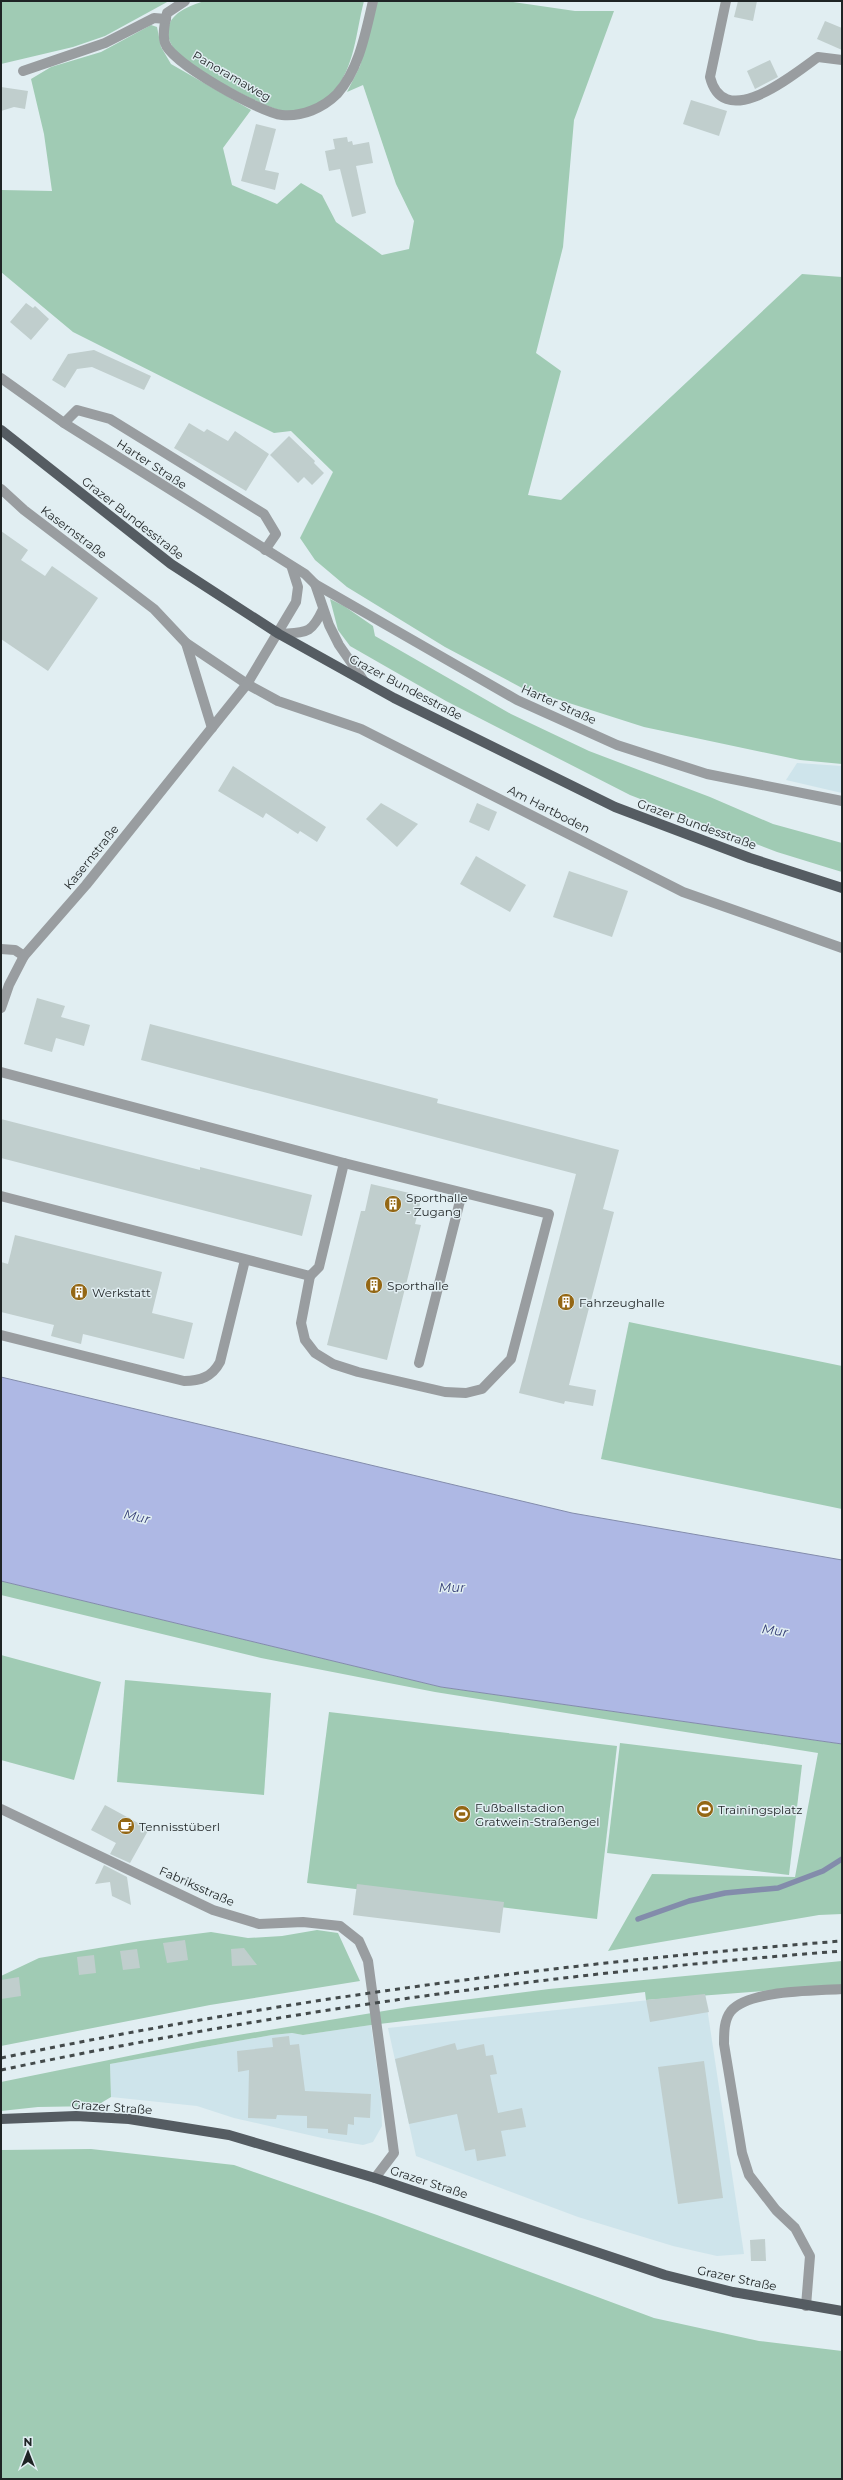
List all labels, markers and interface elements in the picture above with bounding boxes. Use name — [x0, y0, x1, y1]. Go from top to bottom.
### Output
street label: Panoramaweg — [190, 47, 274, 105]
street label: Harter Straße — [114, 436, 190, 492]
street label: Grazer Bundesstraße — [79, 473, 187, 563]
street label: Kasernstraße — [38, 502, 110, 562]
street label: Grazer Bundesstraße — [347, 651, 465, 723]
street label: Harter Straße — [519, 681, 599, 727]
street label: Am Hartboden — [505, 782, 593, 836]
street label: Grazer Bundesstraße — [635, 795, 759, 853]
street label: Kasernstraße — [60, 822, 122, 892]
place label: Sporthalle - Zugang — [406, 1190, 468, 1219]
building icon: Sporthalle - Zugang — [383, 1194, 403, 1214]
building icon: Sporthalle — [364, 1275, 384, 1295]
place label: Sporthalle — [387, 1278, 449, 1293]
building icon: Werkstatt — [69, 1282, 89, 1302]
place label: Werkstatt — [92, 1285, 151, 1300]
building icon: Fahrzeughalle — [556, 1292, 576, 1312]
place label: Fahrzeughalle — [579, 1295, 665, 1310]
water label: Mur — [122, 1505, 152, 1527]
water label: Mur — [439, 1579, 466, 1595]
water label: Mur — [761, 1620, 790, 1640]
sports icon: Trainingsplatz — [695, 1799, 715, 1819]
place label: Fußballstadion Gratwein-Straßengel — [475, 1800, 600, 1829]
place label: Trainingsplatz — [718, 1802, 802, 1817]
sports icon: Fußballstadion Gratwein-Straßengel — [452, 1804, 472, 1824]
cafe icon: Tennisstüberl — [116, 1816, 136, 1836]
place label: Tennisstüberl — [139, 1819, 220, 1834]
street label: Fabriksstraße — [157, 1863, 237, 1909]
street label: Grazer Straße — [71, 2097, 153, 2117]
street label: Grazer Straße — [388, 2162, 470, 2202]
street label: Grazer Straße — [696, 2262, 778, 2294]
north arrow — [8, 2432, 48, 2472]
text: N — [24, 2435, 32, 2449]

